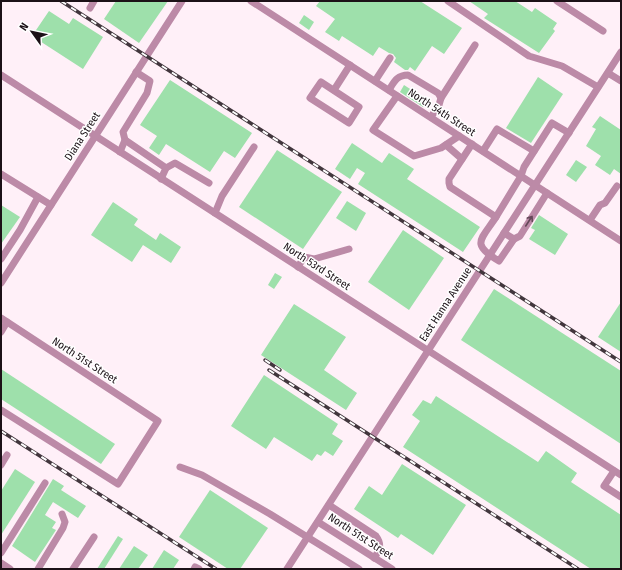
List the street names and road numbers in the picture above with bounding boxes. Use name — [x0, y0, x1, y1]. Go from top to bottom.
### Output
street label: North 54th Street — [406, 86, 478, 139]
street label: Diana Street — [62, 109, 103, 163]
street label: North 53rd Street — [281, 240, 353, 293]
street label: East Hanna Avenue — [417, 265, 474, 344]
street label: North 51st Street — [50, 335, 120, 387]
street label: North 51st Street — [326, 511, 396, 563]

